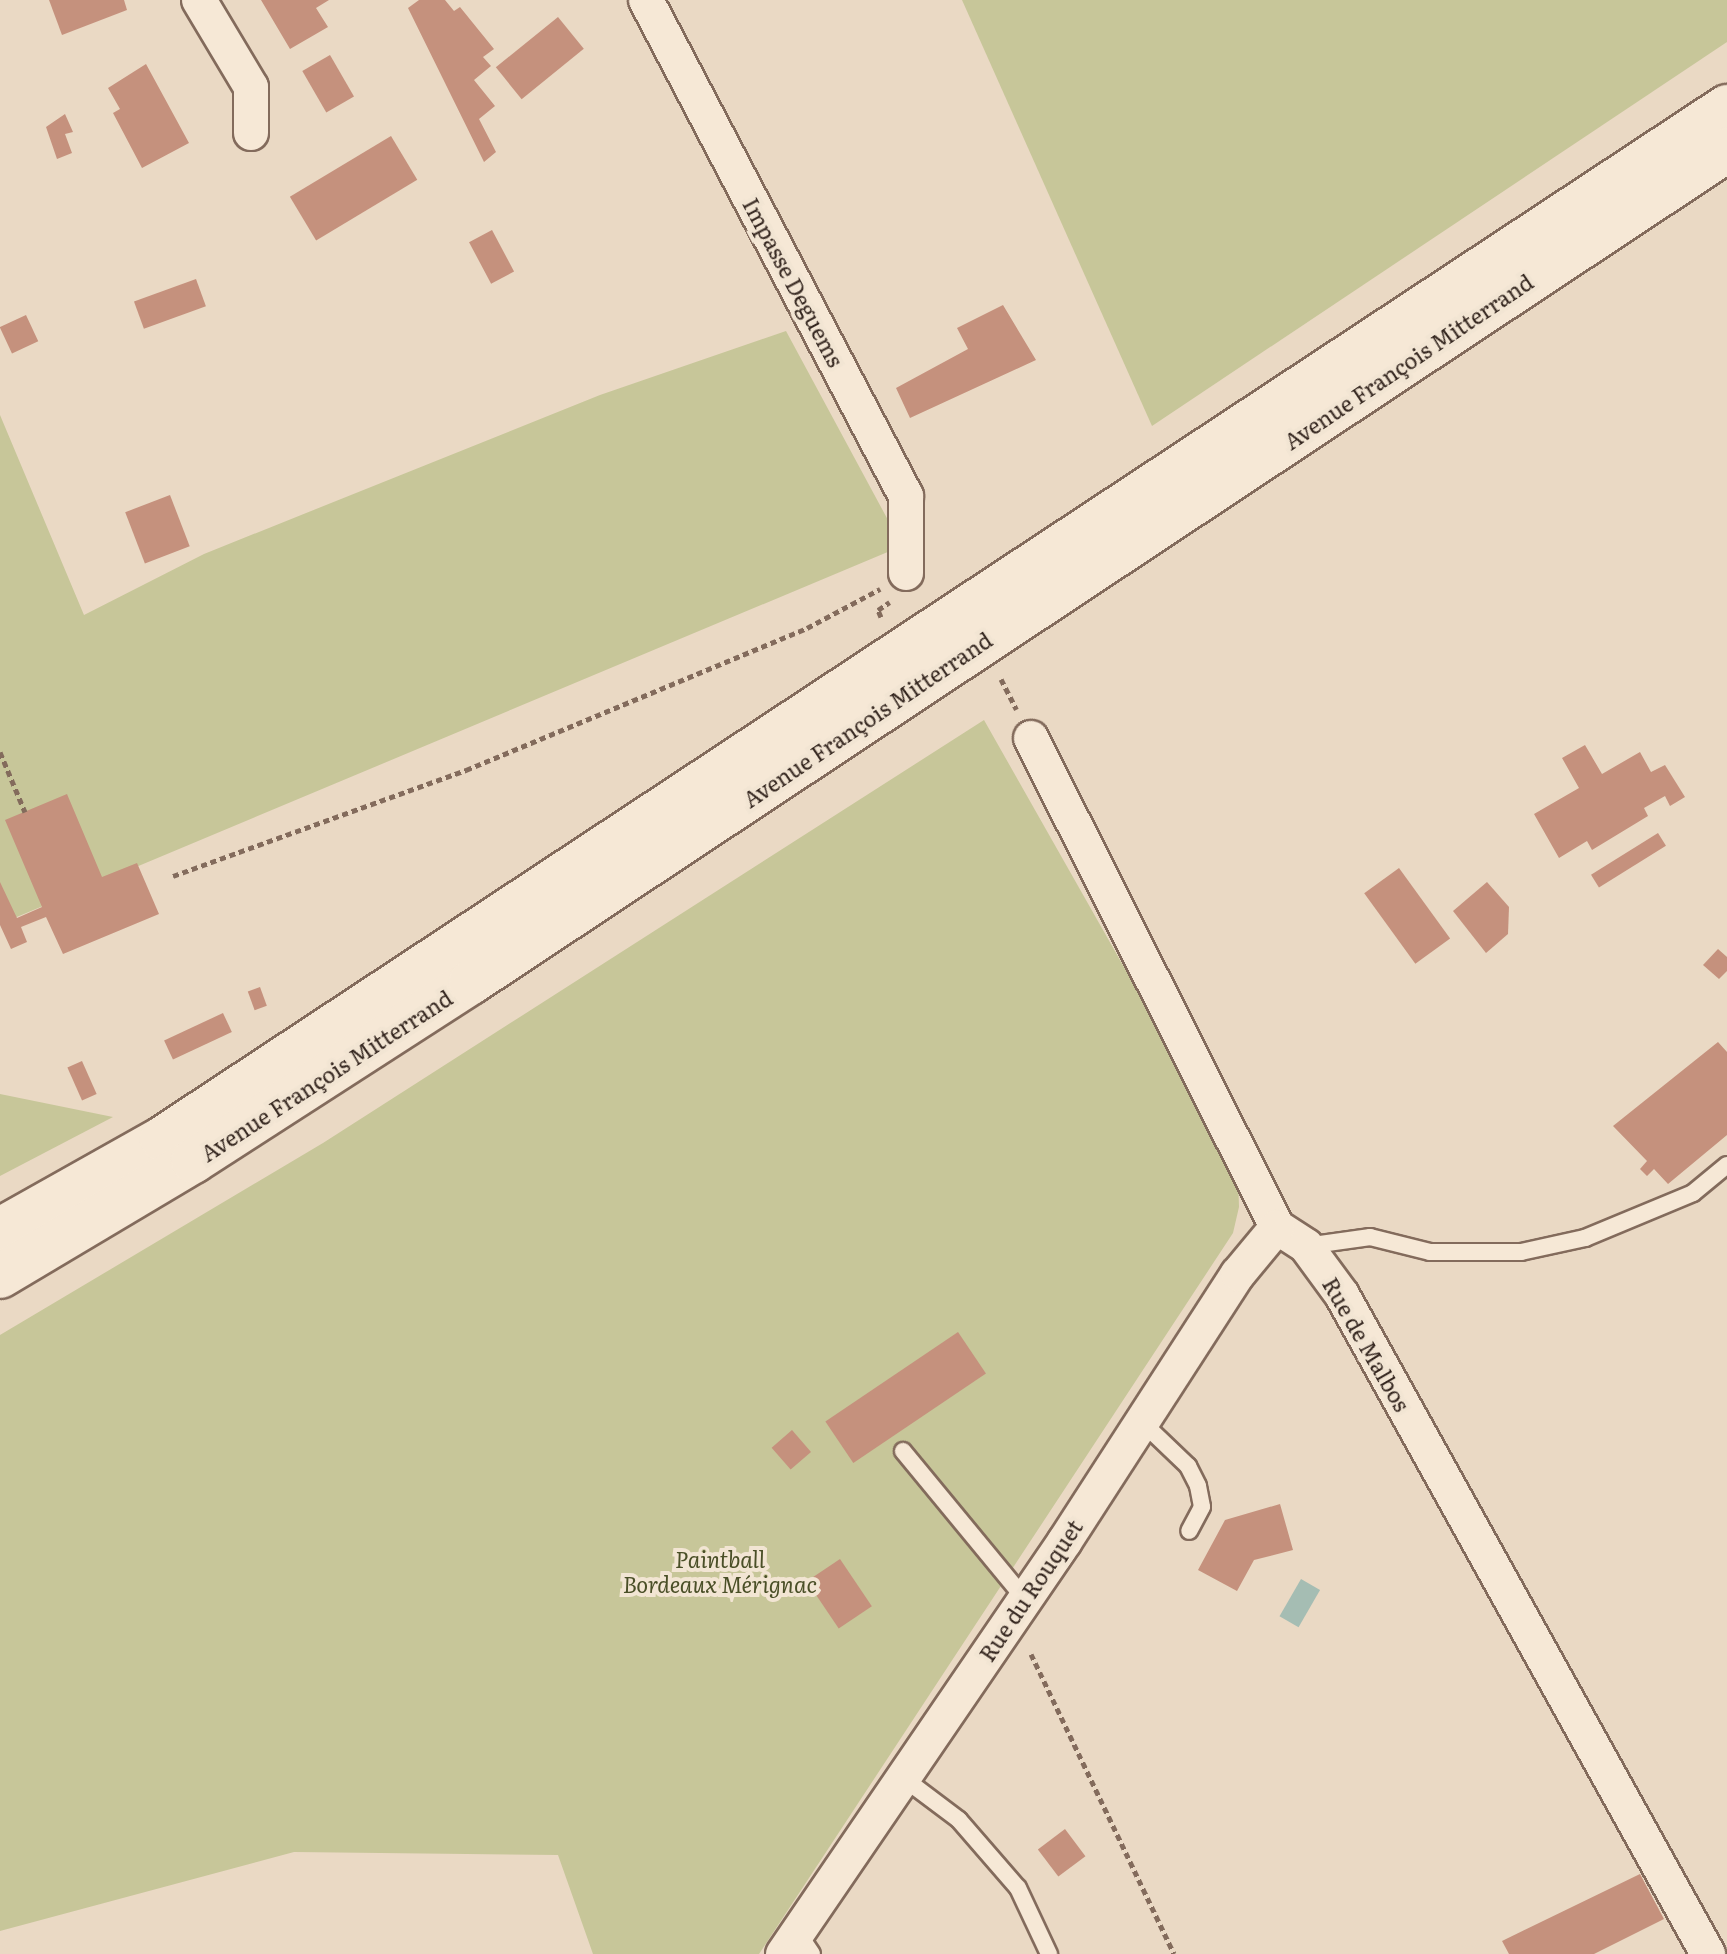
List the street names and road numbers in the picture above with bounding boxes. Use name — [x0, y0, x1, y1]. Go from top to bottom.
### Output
street label: Impasse Deguems — [738, 193, 850, 371]
street label: Avenue François Mitterrand — [1279, 268, 1537, 454]
street label: Avenue François Mitterrand — [738, 626, 996, 812]
street label: Avenue François Mitterrand — [195, 984, 457, 1166]
street label: Rue de Malbos — [1318, 1272, 1416, 1416]
street label: Rue du Rouquet — [973, 1514, 1087, 1666]

